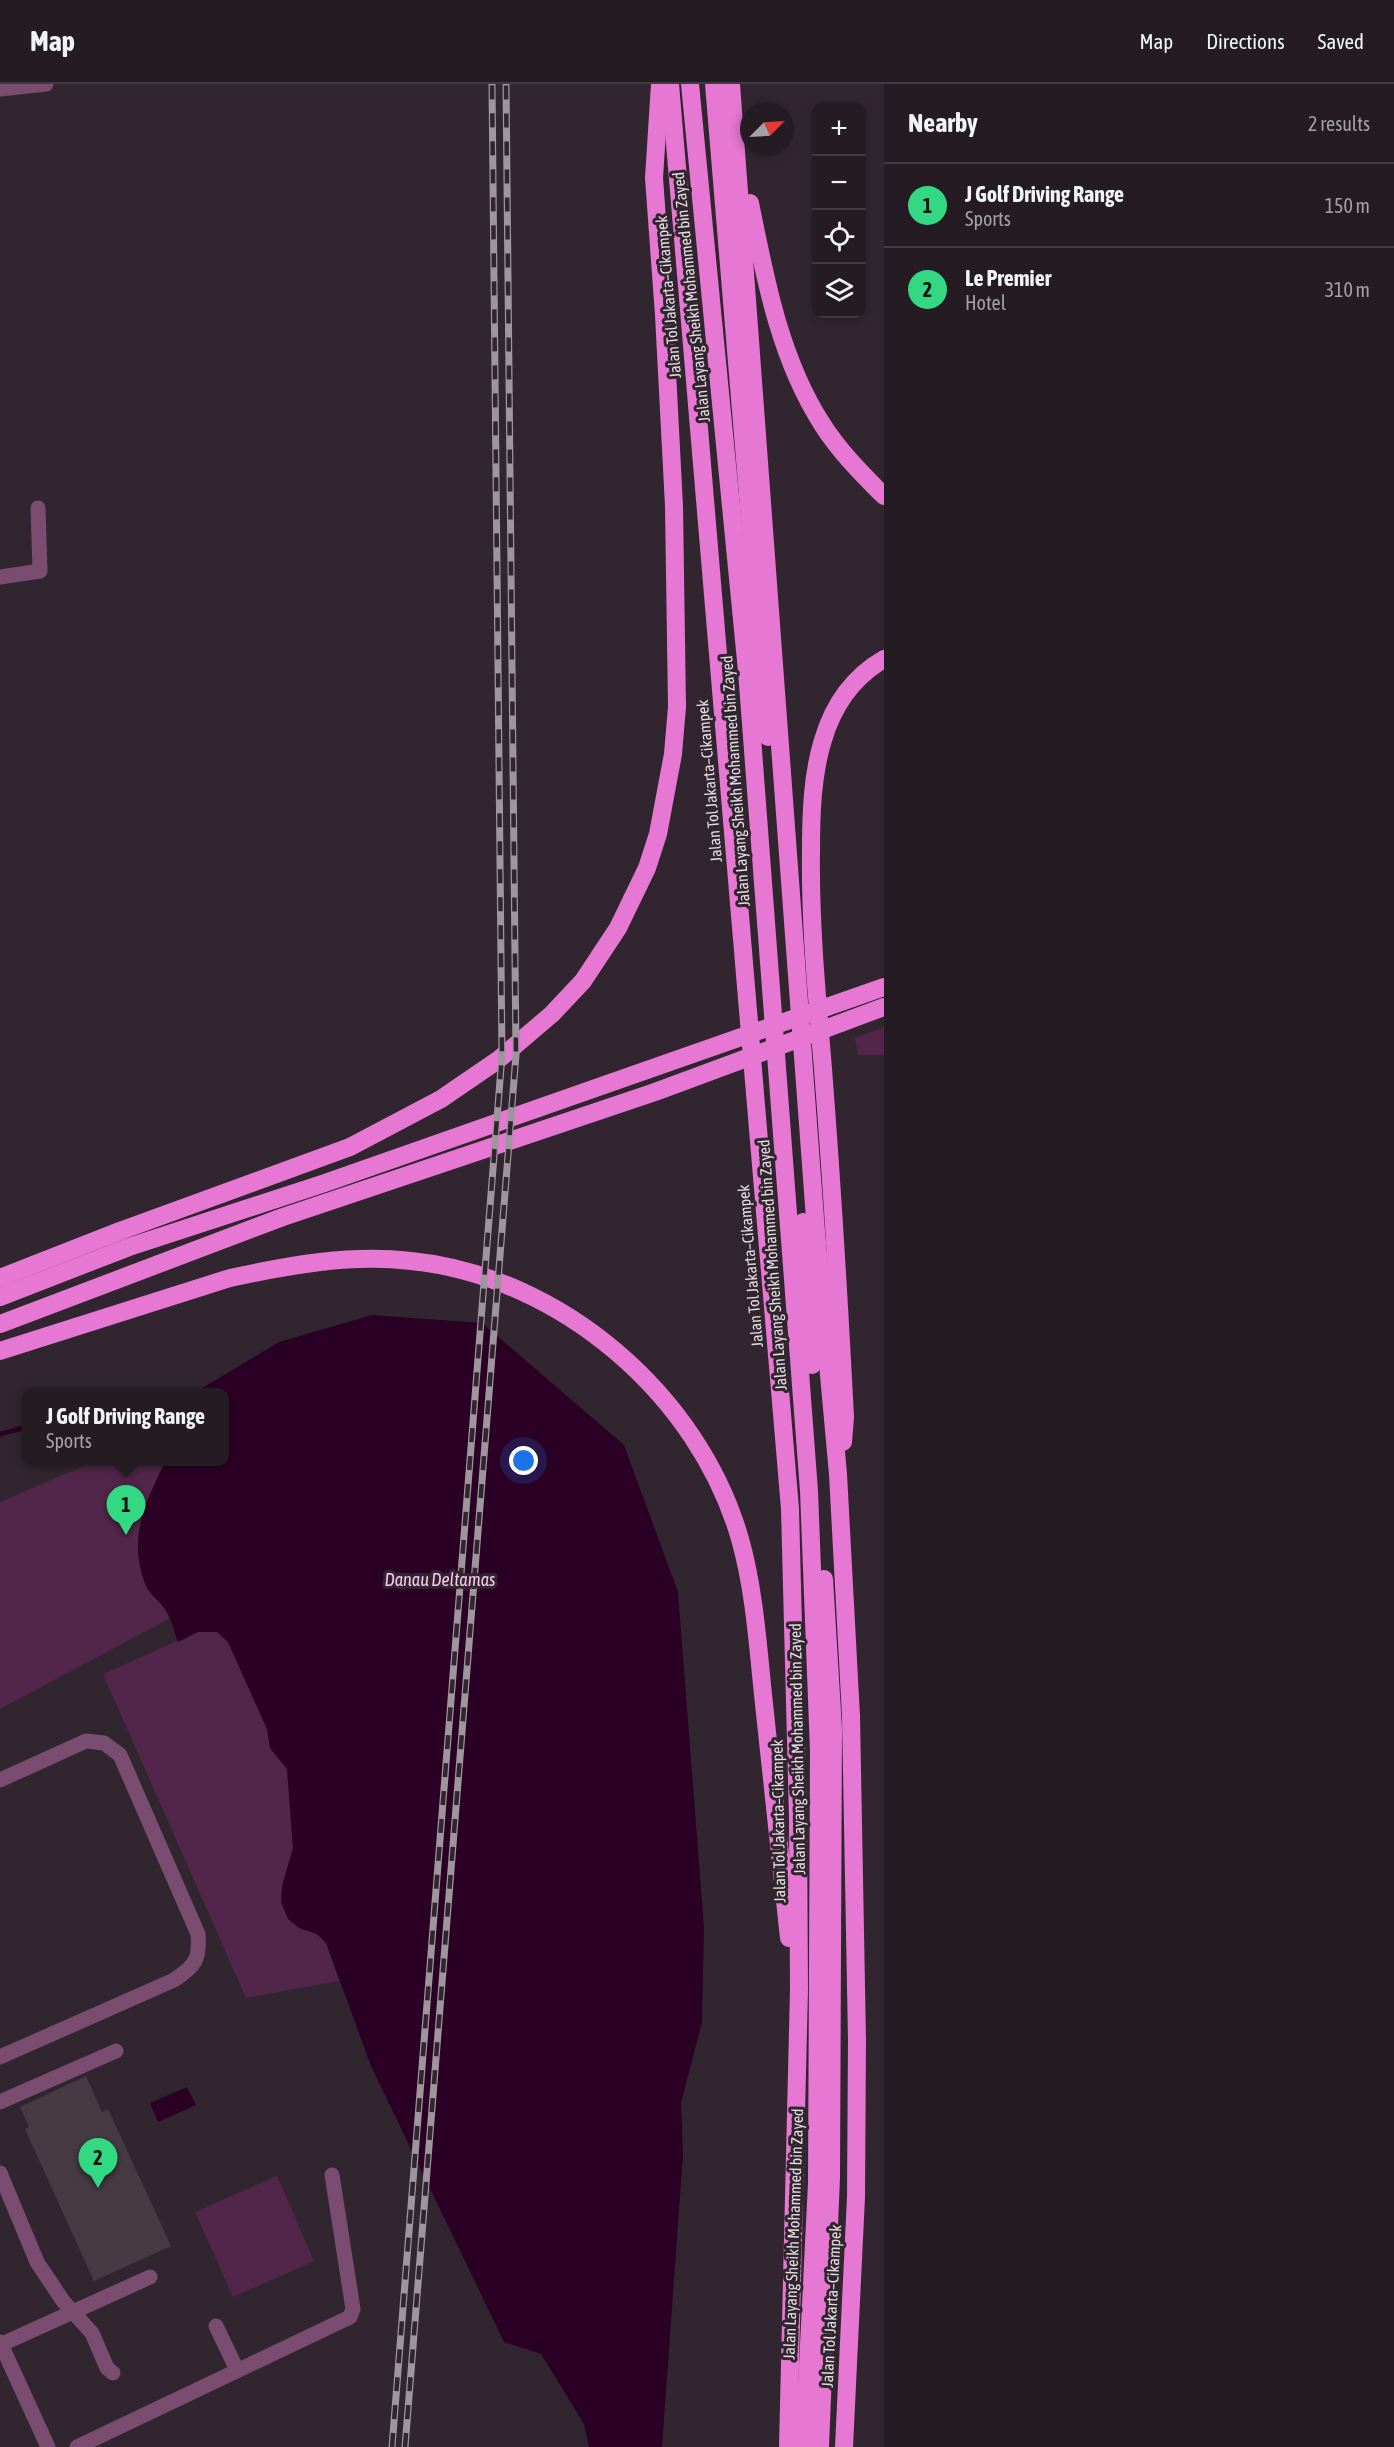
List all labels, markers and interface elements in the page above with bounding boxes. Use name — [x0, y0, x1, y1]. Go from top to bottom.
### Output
text: Map — [30, 25, 75, 57]
text: Map — [1139, 29, 1173, 53]
text: Directions — [1206, 29, 1285, 53]
text: Saved — [1318, 29, 1364, 53]
north arrow — [740, 102, 794, 156]
map controls — [812, 102, 866, 318]
button: + — [812, 102, 866, 156]
text: Nearby — [908, 108, 978, 138]
text: 2 results — [1308, 112, 1370, 135]
button: − — [812, 156, 866, 210]
street label: Jalan Layang Sheikh Mohammed bin Zayed — [669, 171, 714, 423]
text: J Golf Driving Range — [965, 181, 1124, 207]
text: 1 — [923, 194, 932, 217]
text: 150 m — [1325, 194, 1370, 217]
text: Sports — [965, 207, 1011, 230]
button: locate — [812, 210, 866, 264]
street label: Jalan Tol Jakarta–Cikampek — [652, 215, 685, 379]
button: layers — [812, 264, 866, 318]
text: Le Premier — [965, 265, 1051, 291]
text: 2 — [923, 278, 932, 301]
text: 310 m — [1325, 278, 1370, 301]
text: Hotel — [965, 291, 1006, 314]
street label: Jalan Layang Sheikh Mohammed bin Zayed — [717, 655, 754, 907]
street label: Jalan Tol Jakarta–Cikampek — [693, 699, 726, 863]
street label: Jalan Layang Sheikh Mohammed bin Zayed — [754, 1139, 791, 1391]
street label: Jalan Tol Jakarta–Cikampek — [734, 1184, 767, 1348]
popup — [22, 1388, 229, 1466]
text: J Golf Driving Range — [46, 1403, 205, 1429]
text: Sports — [46, 1429, 92, 1452]
your location — [509, 1446, 538, 1475]
pin: 1 — [106, 1486, 146, 1535]
water label: Danau Deltamas — [385, 1569, 495, 1590]
street label: Jalan Layang Sheikh Mohammed bin Zayed — [786, 1623, 809, 1875]
street label: Jalan Tol Jakarta–Cikampek — [768, 1739, 789, 1903]
street label: Jalan Layang Sheikh Mohammed bin Zayed — [780, 2108, 807, 2360]
pin: 2 — [78, 2138, 118, 2188]
street label: Jalan Tol Jakarta–Cikampek — [818, 2224, 845, 2388]

